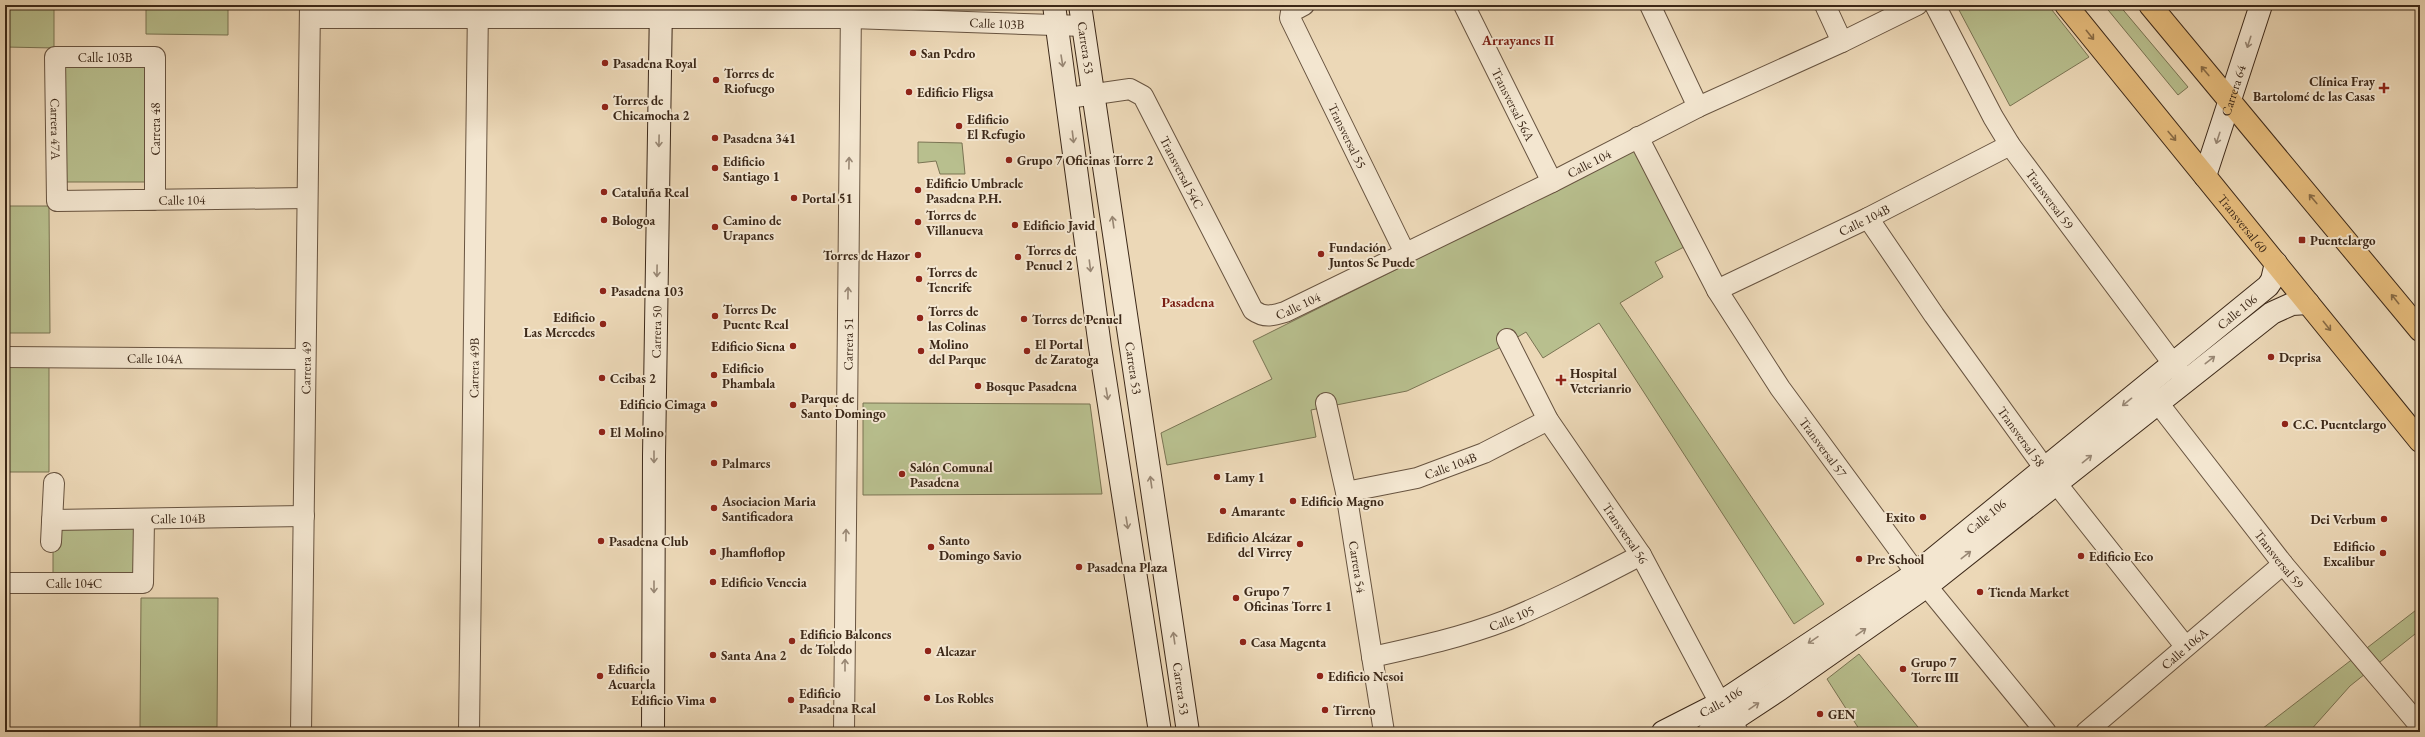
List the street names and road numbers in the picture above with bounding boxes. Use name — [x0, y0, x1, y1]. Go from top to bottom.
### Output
street label: Calle 103B — [969, 14, 1025, 33]
street label: Carrera 53 — [1074, 20, 1098, 75]
street label: Calle 103B — [78, 49, 133, 66]
street label: Carrera 64 — [2217, 62, 2250, 118]
street label: Transversal 56A — [1488, 65, 1539, 145]
street label: Carrera 47A — [47, 98, 64, 161]
street label: Transversal 55 — [1324, 101, 1370, 171]
street label: Carrera 48 — [147, 103, 164, 155]
street label: Transversal 54C — [1156, 133, 1207, 212]
street label: Calle 104 — [1564, 145, 1615, 182]
street label: Transversal 59 — [2022, 166, 2078, 233]
street label: Calle 104 — [158, 191, 206, 209]
street label: Transversal 60 — [2214, 191, 2272, 256]
street label: Calle 104B — [1836, 200, 1893, 240]
street label: Calle 104 — [1274, 288, 1324, 323]
street label: Calle 106 — [2213, 290, 2261, 333]
street label: Carrera 50 — [648, 305, 665, 359]
street label: Carrera 51 — [839, 318, 857, 371]
street label: Carrera 49B — [465, 337, 483, 398]
street label: Carrera 49 — [297, 341, 315, 395]
street label: Carrera 53 — [1121, 341, 1146, 395]
street label: Calle 104A — [127, 350, 184, 367]
street label: Transversal 58 — [1994, 403, 2049, 470]
street label: Transversal 57 — [1795, 414, 1851, 481]
street label: Calle 104B — [1422, 448, 1480, 484]
street label: Calle 106 — [1962, 495, 2010, 538]
street label: Transversal 56 — [1598, 499, 1652, 567]
street label: Calle 104B — [150, 510, 206, 527]
street label: Transversal 59 — [2250, 526, 2308, 593]
street label: Carrera 54 — [1345, 540, 1370, 595]
street label: Calle 104C — [46, 575, 102, 592]
street label: Calle 105 — [1487, 601, 1537, 635]
street label: Calle 106A — [2158, 623, 2212, 673]
street label: Carrera 53 — [1169, 661, 1193, 716]
street label: Calle 106 — [1696, 683, 1745, 721]

